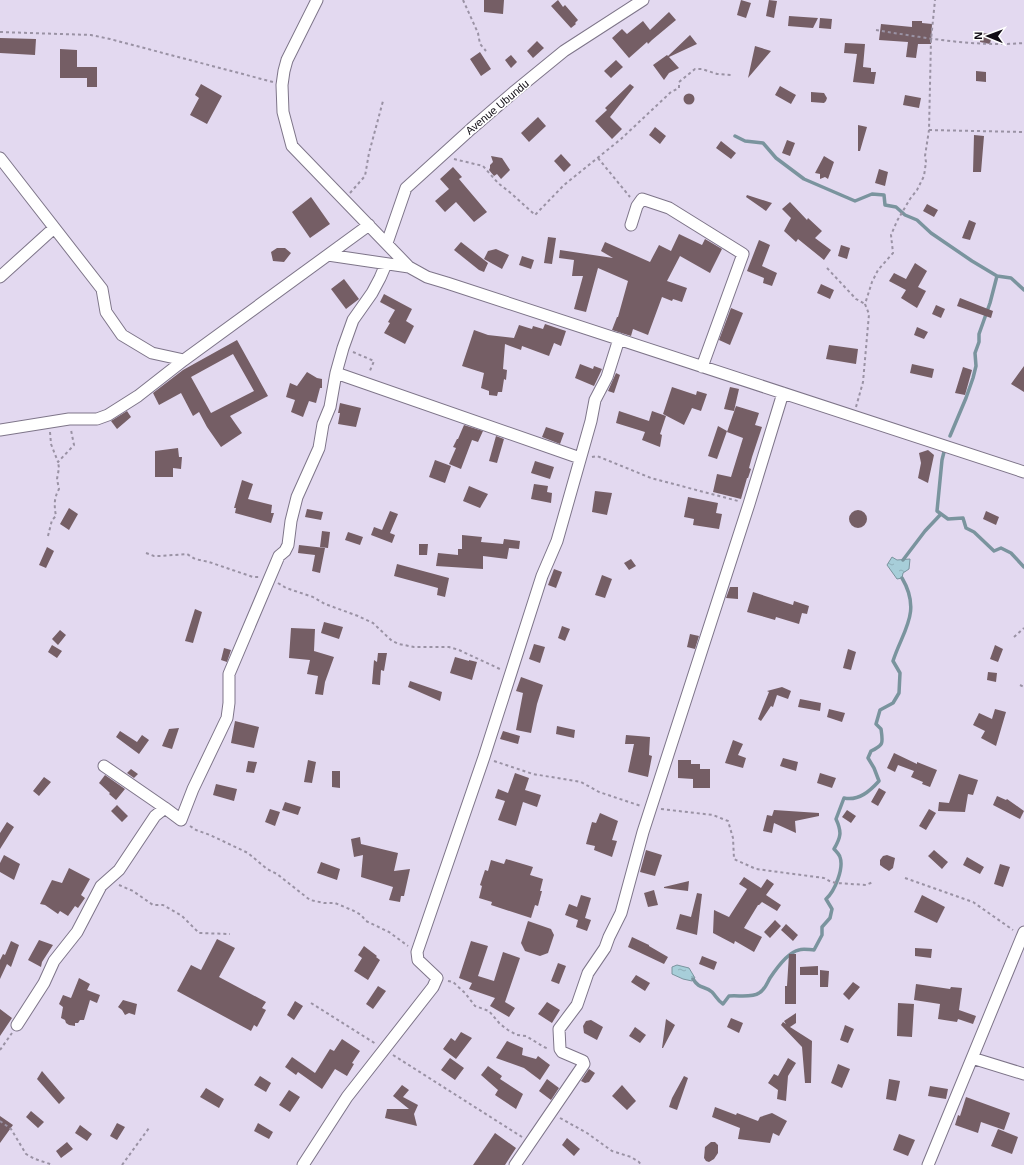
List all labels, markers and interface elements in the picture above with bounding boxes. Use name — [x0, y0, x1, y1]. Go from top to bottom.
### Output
north arrow — [968, 16, 1008, 56]
text: N — [972, 32, 984, 40]
street label: Avenue Ubundu — [463, 77, 531, 137]

